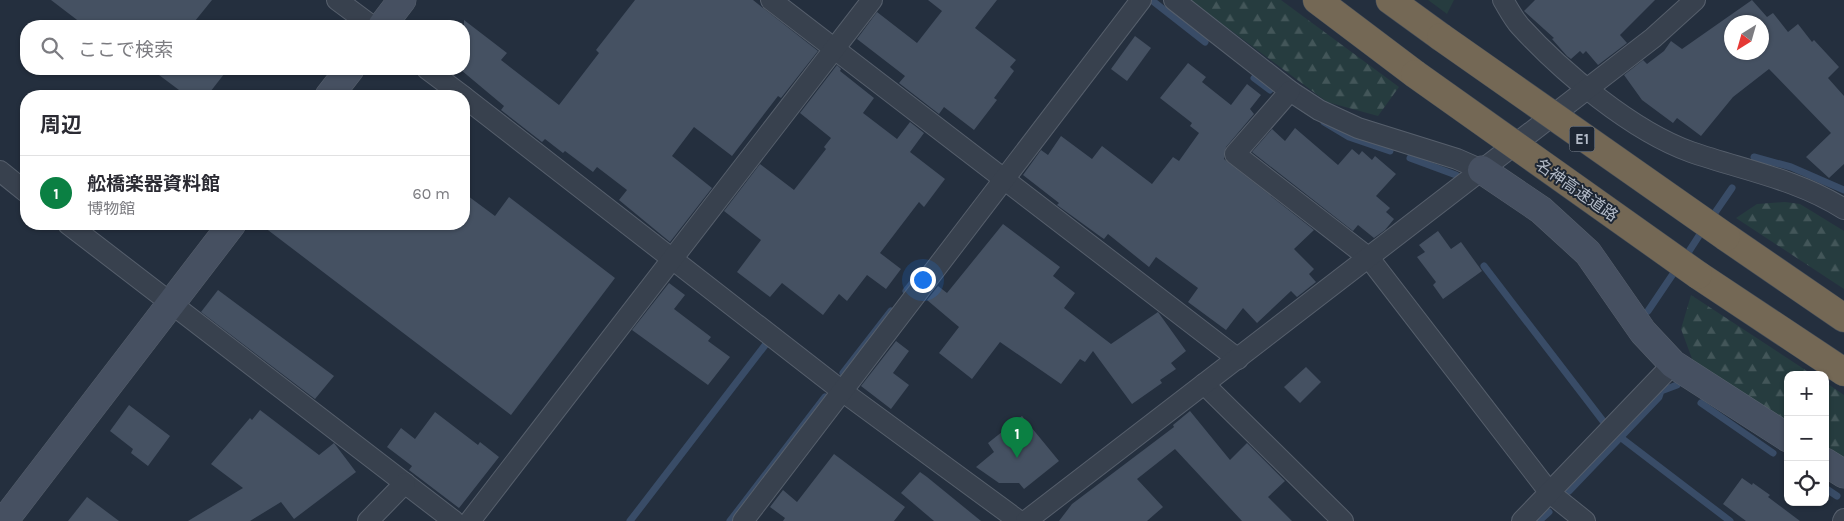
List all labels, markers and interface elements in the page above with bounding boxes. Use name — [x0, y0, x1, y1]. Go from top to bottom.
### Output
north arrow — [1724, 15, 1769, 60]
search box — [20, 20, 470, 75]
icon: search — [38, 34, 66, 62]
text: ここで検索 — [78, 39, 173, 61]
text: 周辺 — [40, 113, 82, 137]
road number: E1 — [1570, 126, 1594, 152]
street label: 名神高速道路 — [1532, 155, 1622, 225]
text: 舩橋楽器資料館 — [87, 173, 220, 195]
text: 1 — [53, 184, 59, 203]
text: 60 m — [413, 184, 450, 203]
text: 博物館 — [87, 199, 135, 218]
your location — [910, 267, 936, 293]
map controls — [1784, 371, 1829, 506]
button: + — [1784, 371, 1829, 416]
button: − — [1784, 416, 1829, 461]
pin: 1 — [1001, 417, 1033, 458]
button: locate — [1784, 461, 1829, 506]

